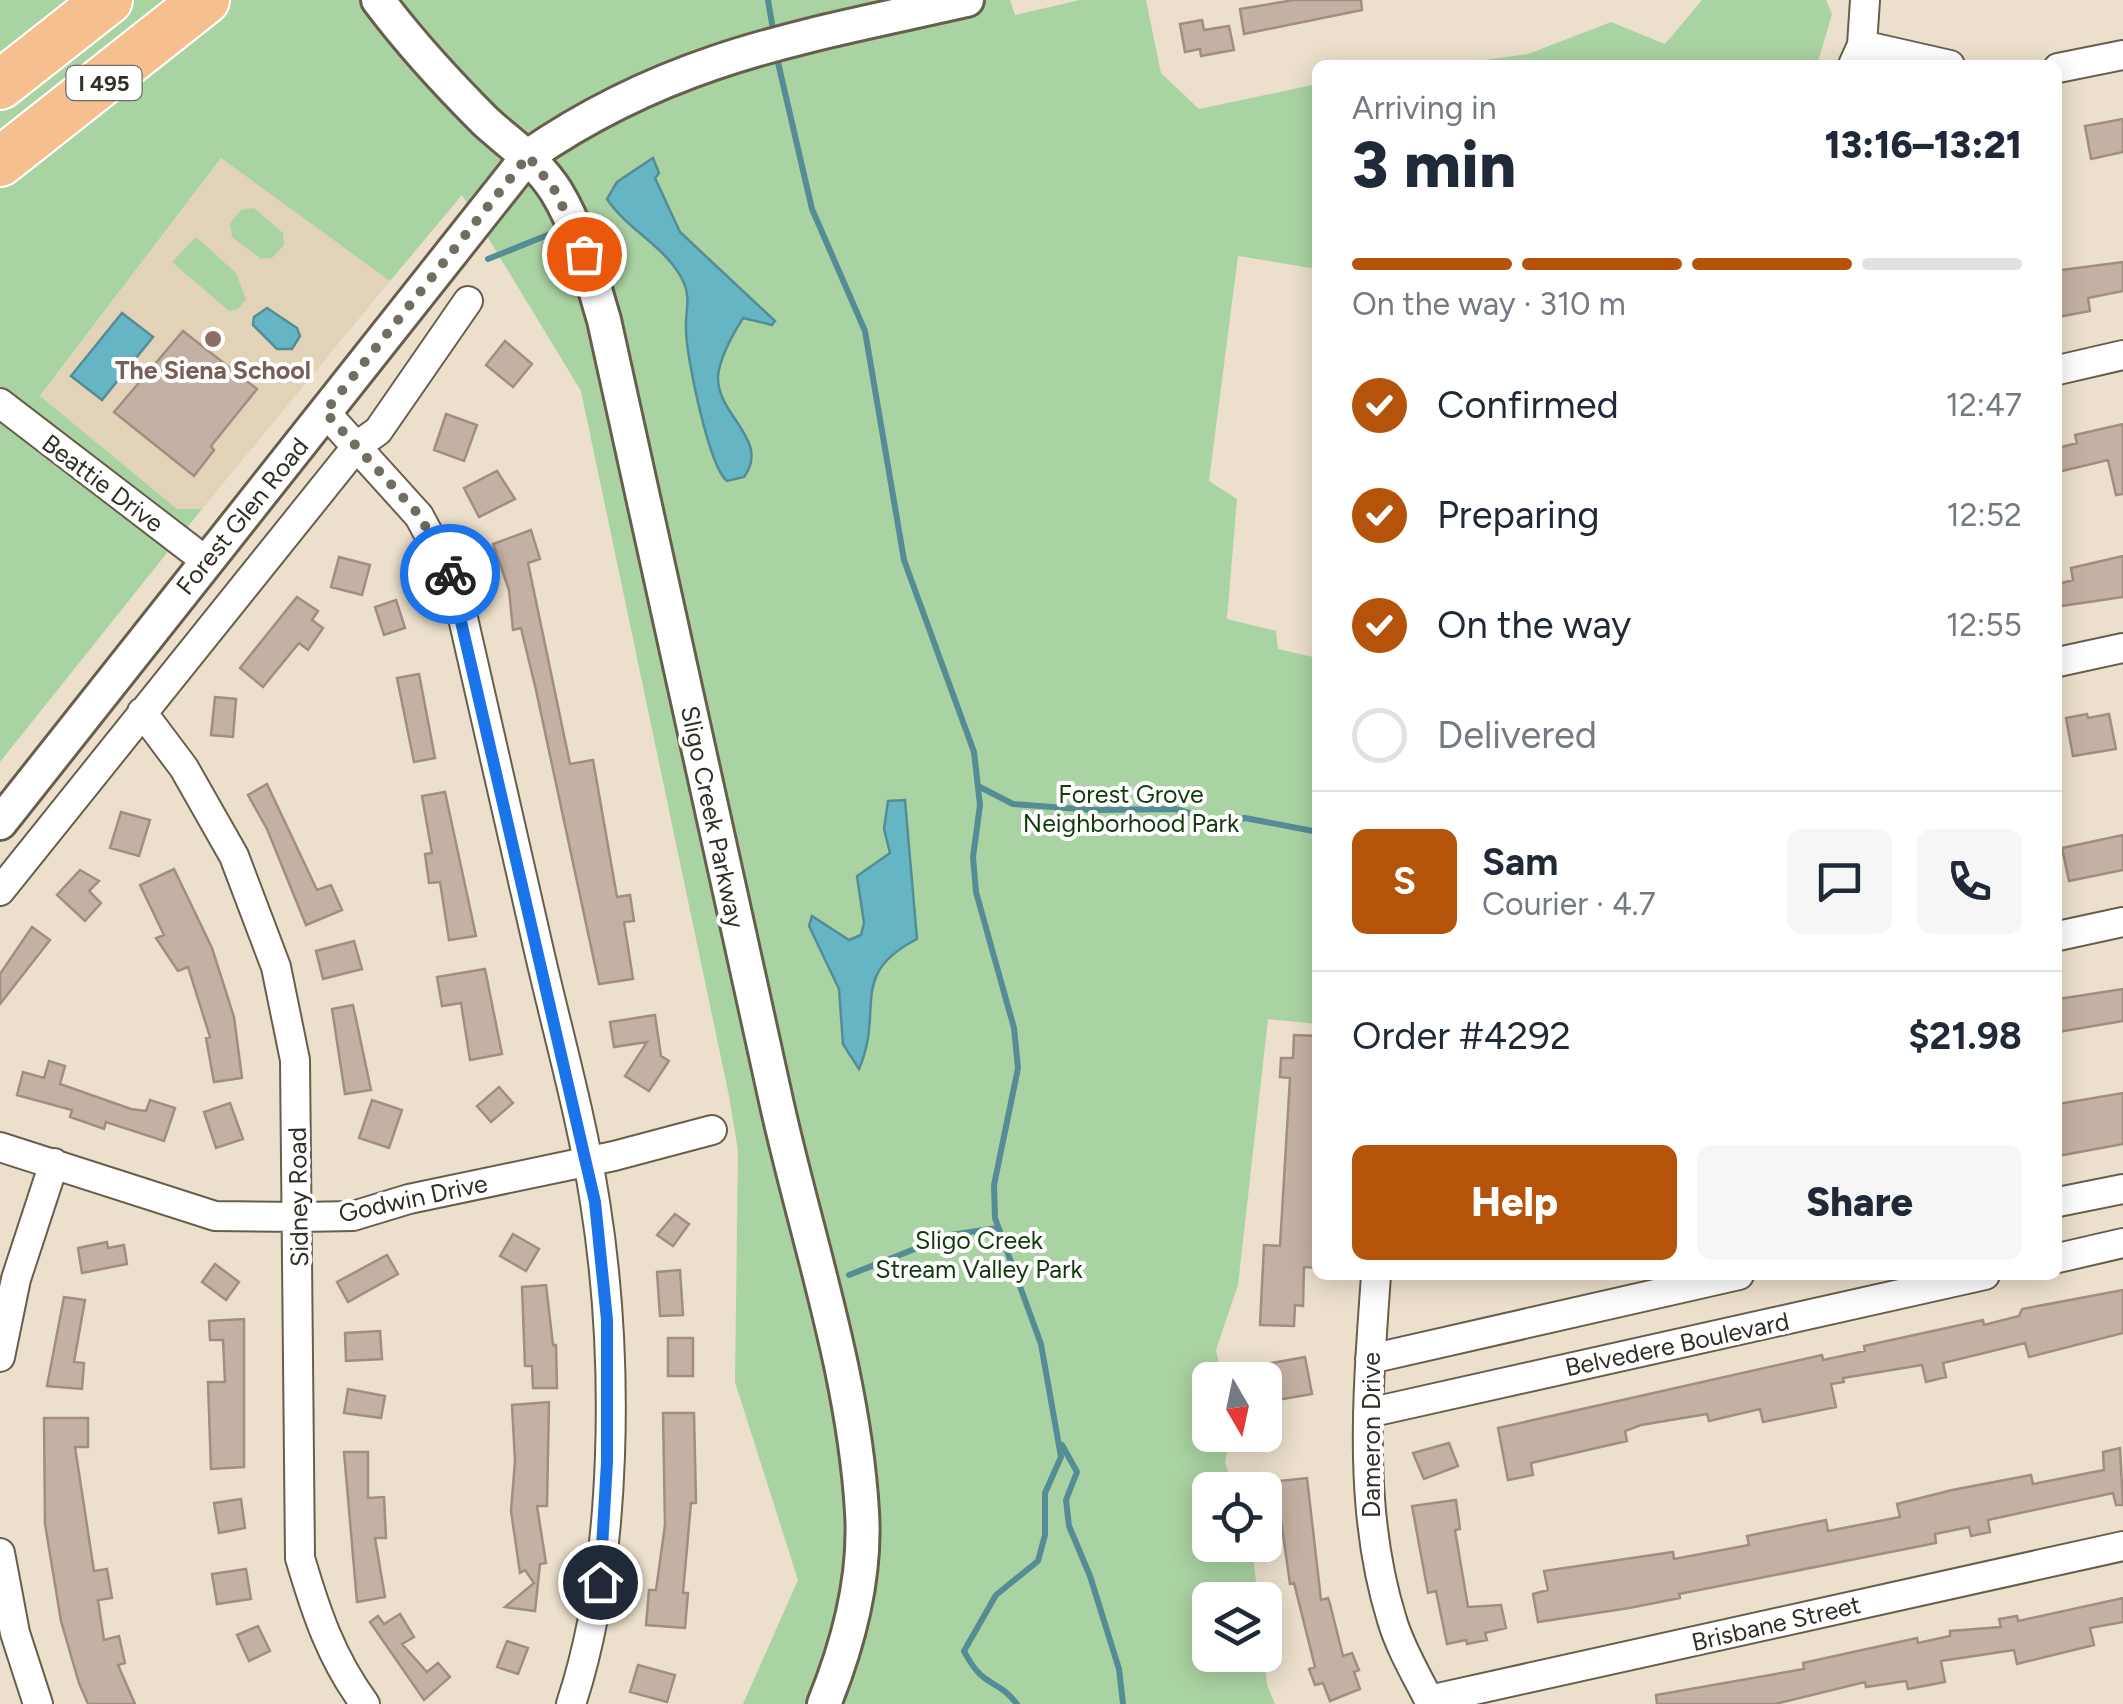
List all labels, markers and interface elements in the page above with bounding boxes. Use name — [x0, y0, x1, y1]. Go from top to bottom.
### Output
road number: I 495 — [66, 66, 142, 100]
text: Arriving in — [1352, 89, 1497, 127]
text: 13:16–13:21 — [1824, 122, 2022, 168]
text: 3 min — [1352, 125, 1516, 203]
pin — [542, 212, 627, 297]
icon: bag — [557, 227, 612, 282]
text: On the way · 310 m — [1352, 285, 1626, 323]
marker: The Siena School — [202, 328, 224, 350]
place label: The Siena School — [115, 355, 311, 385]
icon: check — [1352, 378, 1407, 433]
text: Confirmed — [1437, 382, 1619, 428]
text: 12:47 — [1946, 386, 2022, 424]
street label: Beattie Drive — [36, 428, 170, 538]
street label: Forest Glen Road — [170, 432, 314, 600]
icon: check — [1352, 488, 1407, 543]
text: Preparing — [1437, 492, 1599, 538]
text: 12:52 — [1947, 496, 2022, 534]
courier — [400, 524, 500, 624]
icon: bike — [423, 547, 478, 602]
icon: check — [1352, 598, 1407, 653]
text: On the way — [1437, 602, 1631, 648]
text: 12:55 — [1946, 606, 2022, 644]
street label: Sligo Creek Parkway — [675, 703, 751, 931]
text: Delivered — [1437, 712, 1597, 758]
park label: Forest Grove Neighborhood Park — [1023, 779, 1240, 838]
button: chat — [1787, 829, 1892, 934]
button: phone — [1917, 829, 2022, 934]
text: Sam — [1482, 839, 1558, 885]
text: S — [1393, 858, 1416, 904]
text: Courier · 4.7 — [1482, 885, 1656, 923]
text: Order #4292 — [1352, 1013, 1571, 1059]
text: $21.98 — [1908, 1013, 2022, 1059]
street label: Sidney Road — [282, 1127, 314, 1267]
button: Help — [1352, 1145, 1677, 1260]
button: Share — [1697, 1145, 2022, 1260]
street label: Godwin Drive — [336, 1168, 490, 1228]
park label: Sligo Creek Stream Valley Park — [875, 1225, 1084, 1284]
street label: Belvedere Boulevard — [1562, 1306, 1792, 1382]
street label: Dameron Drive — [1356, 1352, 1386, 1518]
north arrow — [1192, 1362, 1282, 1452]
map controls — [1192, 1362, 1282, 1672]
button: locate — [1192, 1472, 1282, 1562]
pin — [558, 1540, 643, 1625]
icon: home — [573, 1555, 628, 1610]
button: layers — [1192, 1582, 1282, 1672]
street label: Brisbane Street — [1689, 1589, 1863, 1657]

